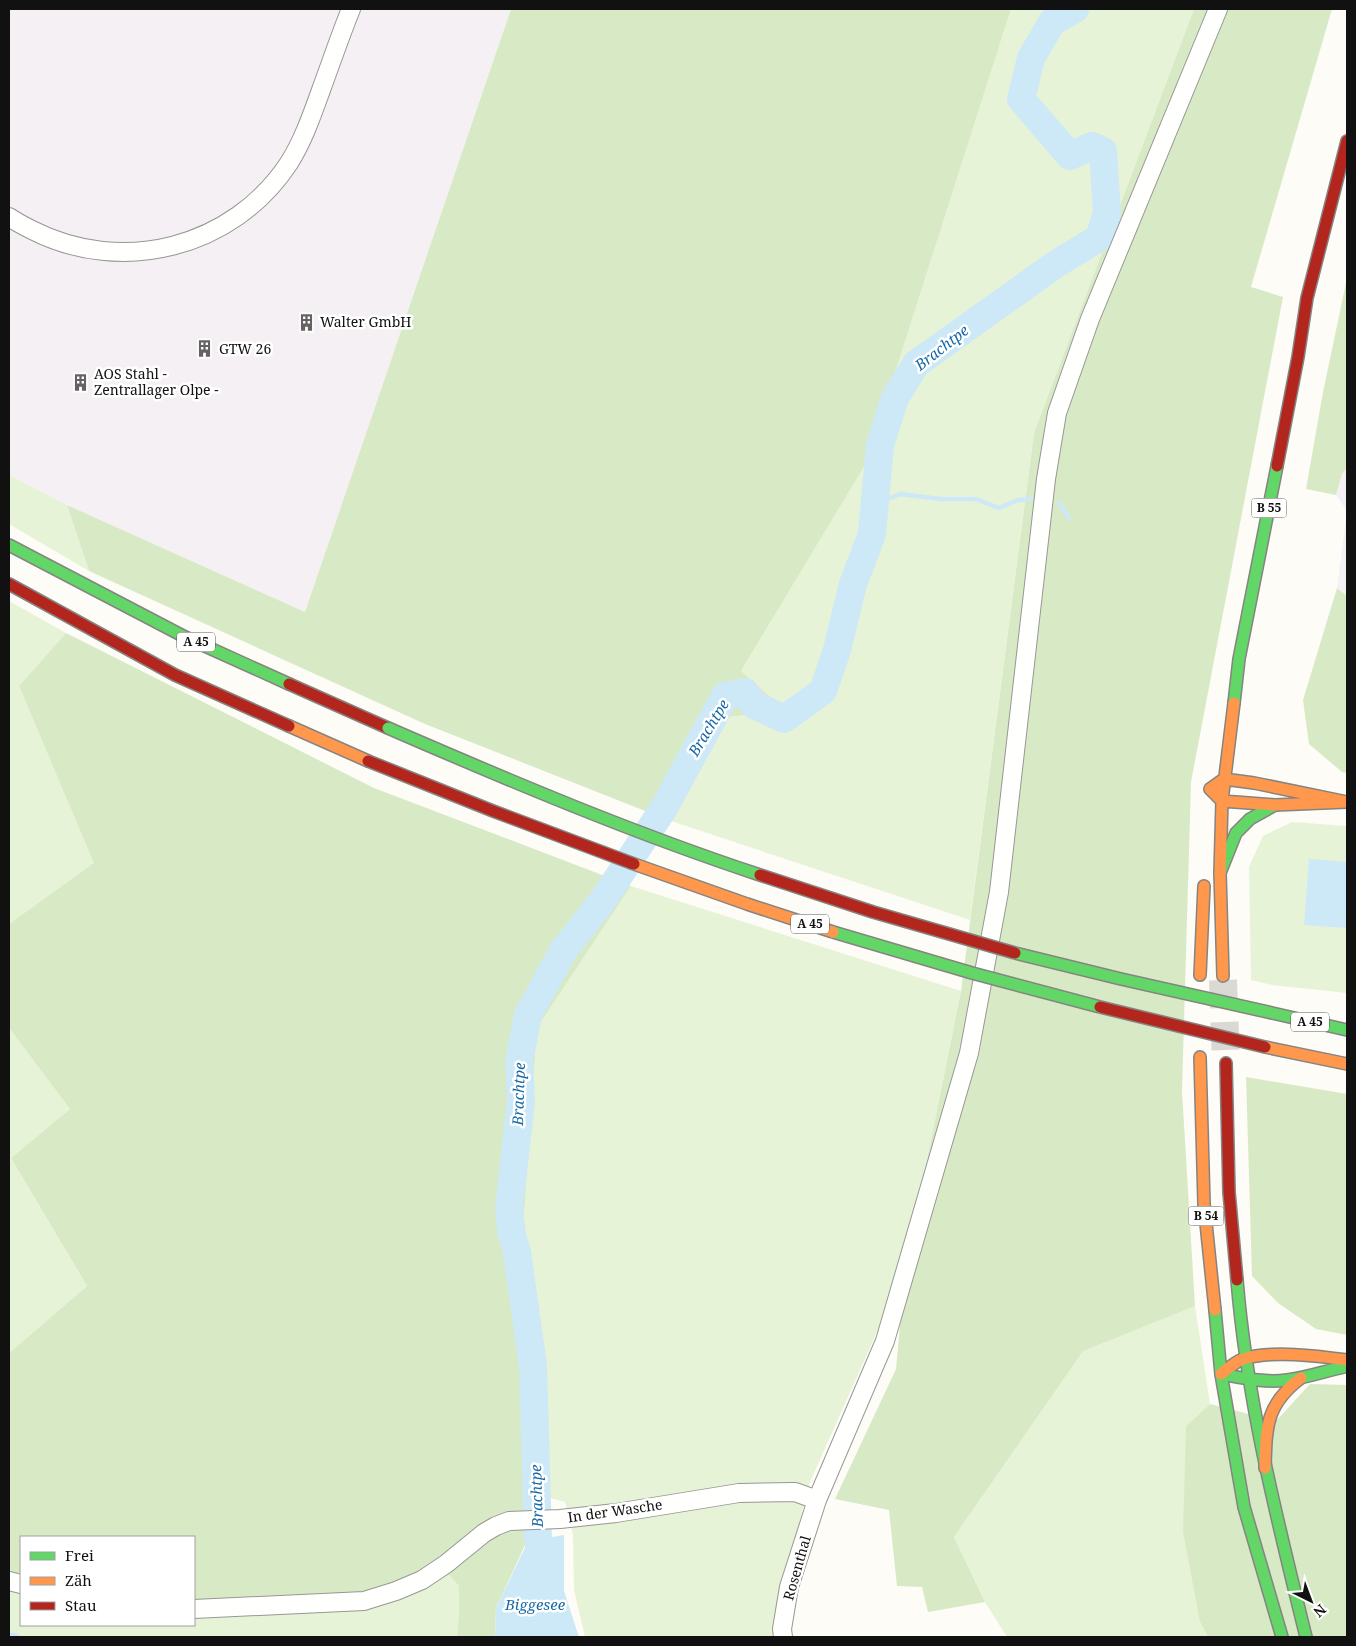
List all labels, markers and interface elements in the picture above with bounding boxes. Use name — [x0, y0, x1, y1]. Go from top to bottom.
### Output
building icon: Walter GmbH — [296, 312, 316, 332]
place label: Walter GmbH — [320, 312, 411, 331]
water label: Brachtpe — [910, 320, 973, 375]
building icon: GTW 26 — [195, 339, 215, 359]
place label: GTW 26 — [219, 339, 271, 358]
place label: AOS Stahl - Zentrallager Olpe - — [94, 364, 219, 399]
building icon: AOS Stahl - Zentrallager Olpe - — [70, 372, 90, 392]
road number: B 55 — [1252, 498, 1286, 518]
road number: A 45 — [177, 632, 215, 652]
water label: Brachtpe — [683, 695, 733, 761]
road number: A 45 — [791, 914, 829, 934]
road number: A 45 — [1291, 1012, 1329, 1032]
water label: Brachtpe — [507, 1061, 529, 1127]
road number: B 54 — [1188, 1206, 1224, 1226]
water label: Brachtpe — [525, 1464, 547, 1529]
street label: In der Wasche — [566, 1494, 663, 1527]
street label: Rosenthal — [778, 1533, 815, 1602]
legend — [20, 1536, 195, 1626]
text: Frei — [65, 1545, 94, 1565]
text: Zäh — [65, 1570, 92, 1590]
north arrow — [1286, 1576, 1336, 1626]
water label: Biggesee — [504, 1594, 566, 1614]
text: Stau — [65, 1595, 97, 1615]
text: N — [1310, 1600, 1330, 1622]

